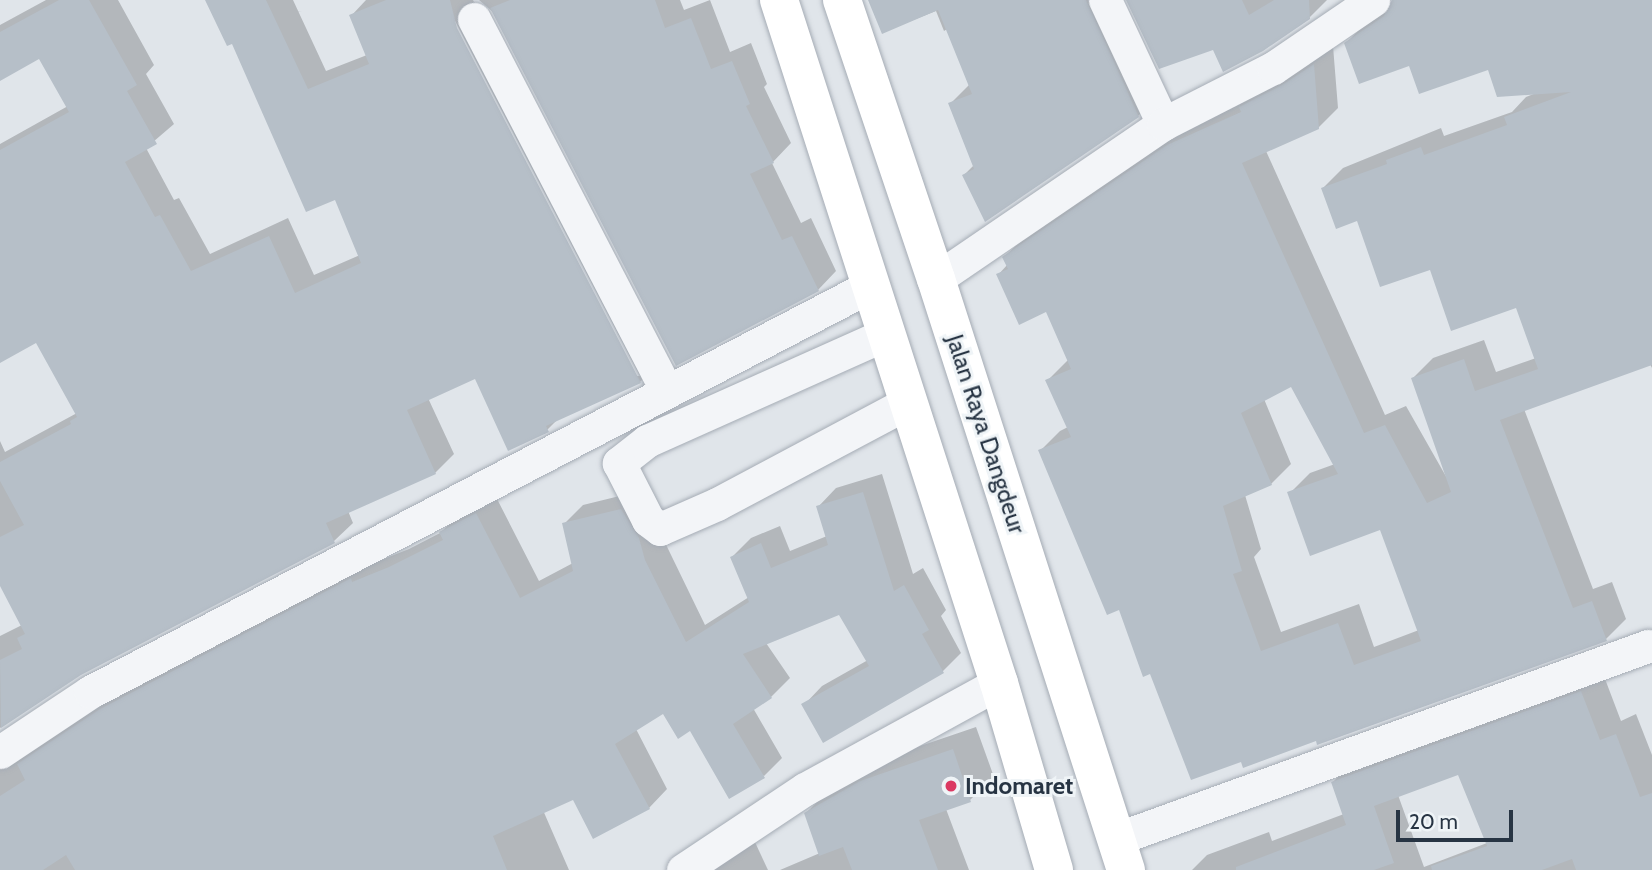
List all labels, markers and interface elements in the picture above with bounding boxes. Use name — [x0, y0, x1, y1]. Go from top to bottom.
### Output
street label: Jalan Raya Dangdeur — [940, 331, 1032, 537]
place label: Indomaret — [965, 772, 1073, 800]
marker: Indomaret — [943, 778, 959, 794]
scale bar — [1400, 796, 1517, 840]
text: 20 m — [1409, 809, 1458, 834]

